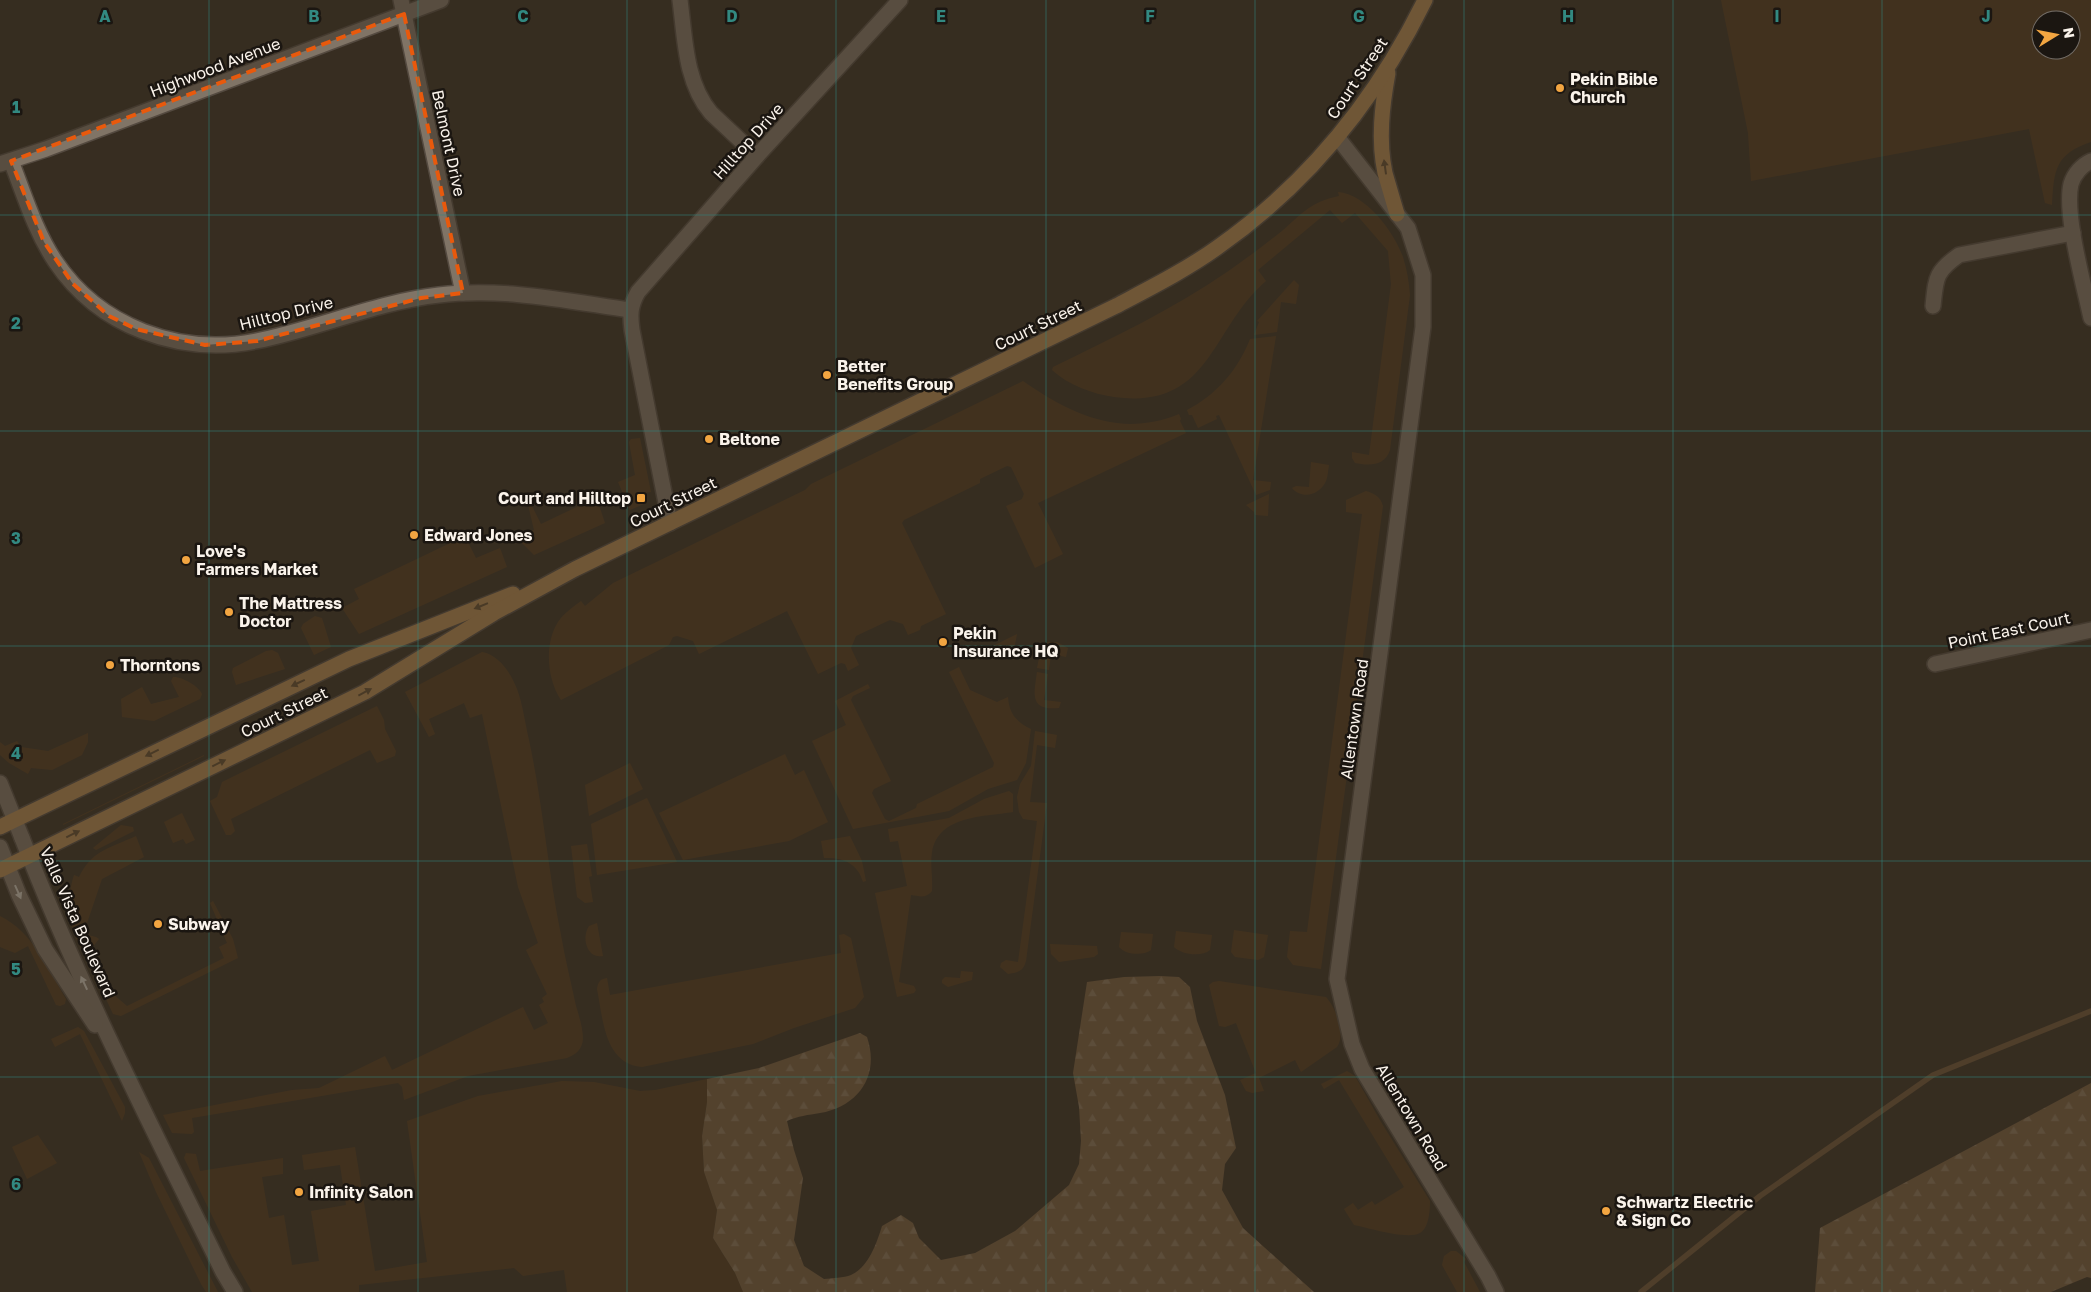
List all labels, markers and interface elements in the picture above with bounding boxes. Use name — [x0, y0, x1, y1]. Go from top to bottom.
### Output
text: A — [99, 6, 111, 26]
text: B — [308, 6, 320, 26]
text: C — [517, 6, 529, 26]
text: D — [726, 6, 738, 26]
text: E — [936, 6, 946, 26]
text: F — [1145, 6, 1155, 26]
text: G — [1353, 6, 1365, 26]
text: H — [1562, 6, 1574, 26]
text: I — [1774, 6, 1780, 26]
text: J — [1981, 6, 1991, 26]
north arrow — [2031, 10, 2081, 60]
text: N — [2060, 26, 2079, 39]
street label: Highwood Avenue — [147, 33, 283, 101]
street label: Court Street — [1322, 33, 1392, 123]
place label: Pekin Bible Church — [1570, 69, 1658, 107]
marker: Pekin Bible Church — [1554, 82, 1566, 94]
street label: Belmont Drive — [428, 88, 470, 198]
text: 1 — [12, 97, 20, 117]
street label: Hilltop Drive — [708, 99, 788, 183]
one-way arrow — [1381, 158, 1389, 174]
street label: Hilltop Drive — [237, 292, 335, 334]
street label: Court Street — [991, 295, 1085, 355]
text: 2 — [11, 313, 21, 333]
place label: Better Benefits Group — [837, 356, 953, 394]
marker: Better Benefits Group — [821, 369, 833, 381]
place label: Beltone — [719, 429, 780, 449]
marker: Beltone — [703, 433, 715, 445]
street label: Court Street — [626, 472, 720, 532]
place label: Court and Hilltop — [498, 488, 631, 508]
marker: Court and Hilltop — [635, 492, 647, 504]
place label: Edward Jones — [424, 525, 533, 545]
text: 3 — [11, 528, 21, 548]
marker: Edward Jones — [408, 529, 420, 541]
place label: Love's Farmers Market — [196, 541, 318, 579]
marker: Love's Farmers Market — [180, 554, 192, 566]
place label: The Mattress Doctor — [239, 593, 342, 631]
one-way arrow — [473, 603, 488, 611]
marker: The Mattress Doctor — [223, 606, 235, 618]
street label: Point East Court — [1946, 607, 2072, 653]
place label: Pekin Insurance HQ — [953, 623, 1059, 661]
marker: Pekin Insurance HQ — [937, 636, 949, 648]
place label: Thorntons — [120, 655, 200, 675]
street label: Allentown Road — [1336, 658, 1372, 780]
marker: Thorntons — [104, 659, 116, 671]
one-way arrow — [291, 678, 306, 687]
street label: Court Street — [237, 682, 331, 742]
one-way arrow — [358, 688, 372, 696]
text: 4 — [11, 743, 21, 763]
one-way arrow — [145, 750, 159, 758]
one-way arrow — [212, 759, 226, 767]
one-way arrow — [66, 830, 80, 838]
street label: Valle Vista Boulevard — [36, 844, 120, 1000]
one-way arrow — [15, 885, 23, 899]
place label: Subway — [168, 914, 230, 934]
marker: Subway — [152, 918, 164, 930]
text: 5 — [11, 959, 21, 979]
one-way arrow — [79, 976, 87, 990]
street label: Allentown Road — [1372, 1060, 1452, 1174]
text: 6 — [11, 1174, 21, 1194]
place label: Infinity Salon — [309, 1182, 413, 1202]
marker: Infinity Salon — [293, 1186, 305, 1198]
place label: Schwartz Electric & Sign Co — [1616, 1192, 1753, 1230]
marker: Schwartz Electric & Sign Co — [1600, 1205, 1612, 1217]

